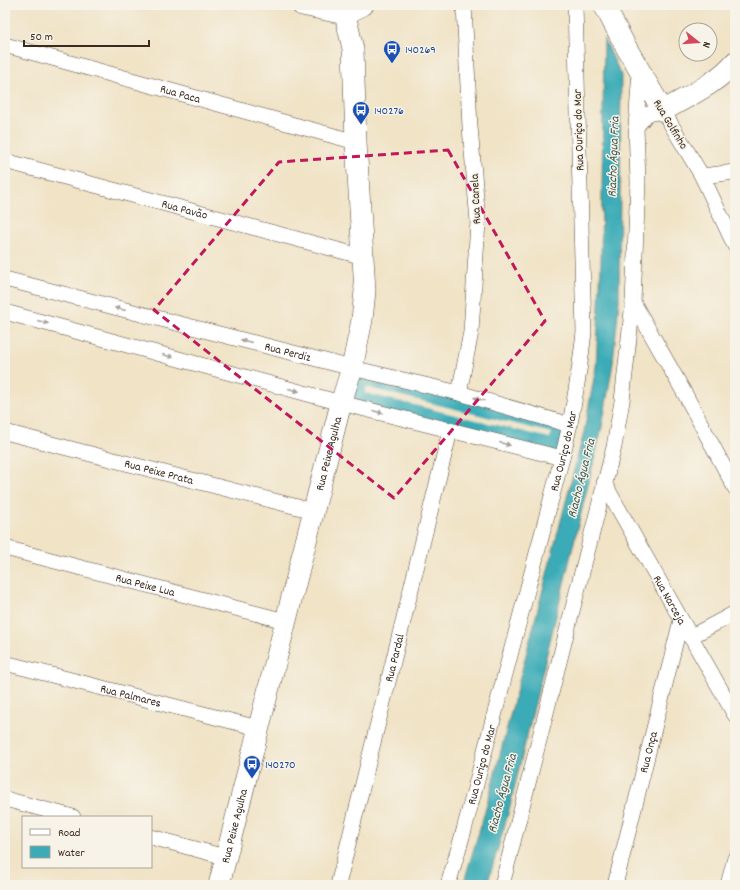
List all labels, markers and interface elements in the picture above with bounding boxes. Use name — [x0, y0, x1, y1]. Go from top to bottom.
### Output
scale bar — [24, 22, 149, 48]
north arrow — [678, 22, 718, 62]
text: 50 m — [30, 29, 53, 46]
bus stop icon: 140269 — [382, 39, 402, 64]
text: N — [697, 39, 714, 50]
place label: 140269 — [405, 42, 436, 59]
street label: Rua Paca — [158, 81, 202, 109]
street label: Rua Ouriço do Mar — [570, 88, 589, 171]
street label: Rua Golfinho — [648, 97, 691, 153]
bus stop icon: 140276 — [351, 100, 371, 125]
place label: 140276 — [374, 103, 404, 120]
water label: Riacho Água Fria — [604, 115, 625, 198]
street label: Rua Canela — [467, 173, 486, 224]
street label: Rua Pavão — [159, 196, 209, 225]
one-way arrow — [114, 306, 126, 312]
one-way arrow — [36, 320, 49, 326]
one-way arrow — [240, 338, 252, 344]
street label: Rua Perdiz — [263, 339, 313, 367]
one-way arrow — [162, 353, 174, 359]
one-way arrow — [288, 387, 300, 393]
one-way arrow — [473, 396, 485, 402]
street label: Rua Ouriço do Mar — [547, 409, 582, 493]
one-way arrow — [372, 410, 385, 416]
street label: Rua Peixe Agulha — [312, 415, 347, 493]
water label: Riacho Água Fria — [563, 436, 602, 520]
one-way arrow — [498, 441, 511, 447]
street label: Rua Peixe Prata — [122, 456, 195, 490]
street label: Rua Peixe Lua — [113, 570, 177, 602]
street label: Rua Narceja — [648, 573, 690, 629]
street label: Rua Pardal — [381, 632, 410, 684]
street label: Rua Palmares — [98, 681, 163, 713]
street label: Rua Ouriço do Mar — [464, 723, 502, 807]
street label: Rua Onça — [636, 729, 663, 775]
water label: Riacho Água Fria — [484, 751, 523, 835]
bus stop icon: 140270 — [242, 754, 262, 779]
place label: 140270 — [265, 757, 296, 774]
street label: Rua Peixe Agulha — [218, 787, 253, 865]
legend — [22, 816, 152, 868]
text: Road — [58, 825, 80, 842]
text: Water — [58, 845, 85, 862]

